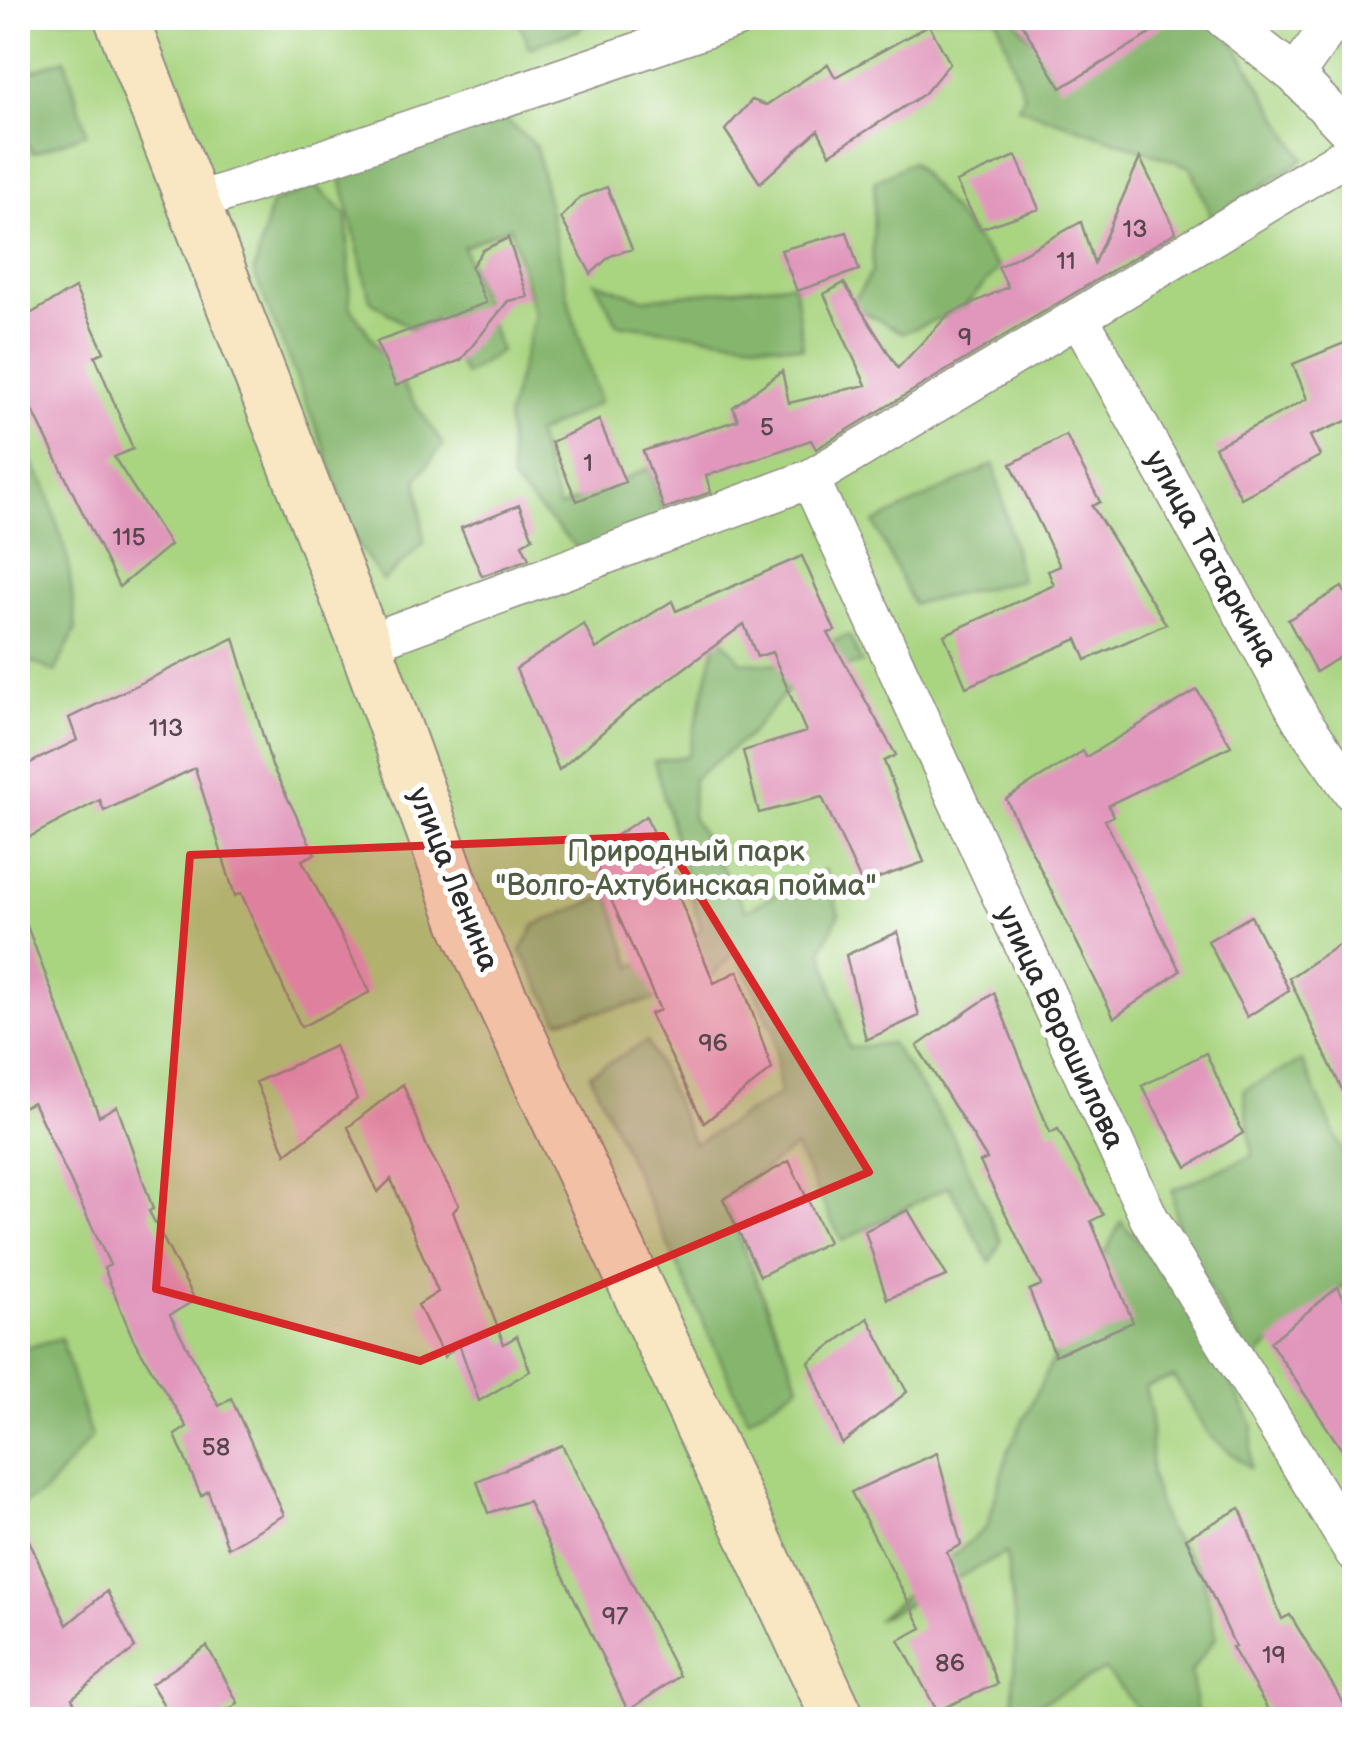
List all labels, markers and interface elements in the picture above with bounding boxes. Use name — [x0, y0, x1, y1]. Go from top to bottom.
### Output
house number: 13 — [1122, 214, 1148, 245]
house number: 11 — [1056, 246, 1076, 277]
house number: 9 — [958, 322, 972, 353]
house number: 5 — [760, 412, 774, 443]
street label: улица Татаркина — [1137, 444, 1286, 673]
house number: 1 — [583, 448, 593, 479]
house number: 115 — [112, 522, 146, 553]
house number: 113 — [149, 713, 183, 744]
street label: улица Ленина — [400, 782, 506, 977]
park label: Природный парк "Волго-Ахтубинская пойма" — [495, 834, 877, 904]
street label: улица Ворошилова — [988, 900, 1132, 1155]
house number: 96 — [698, 1028, 728, 1059]
house number: 58 — [202, 1432, 230, 1463]
house number: 97 — [602, 1601, 629, 1632]
house number: 19 — [1262, 1640, 1286, 1671]
house number: 86 — [935, 1648, 965, 1679]

